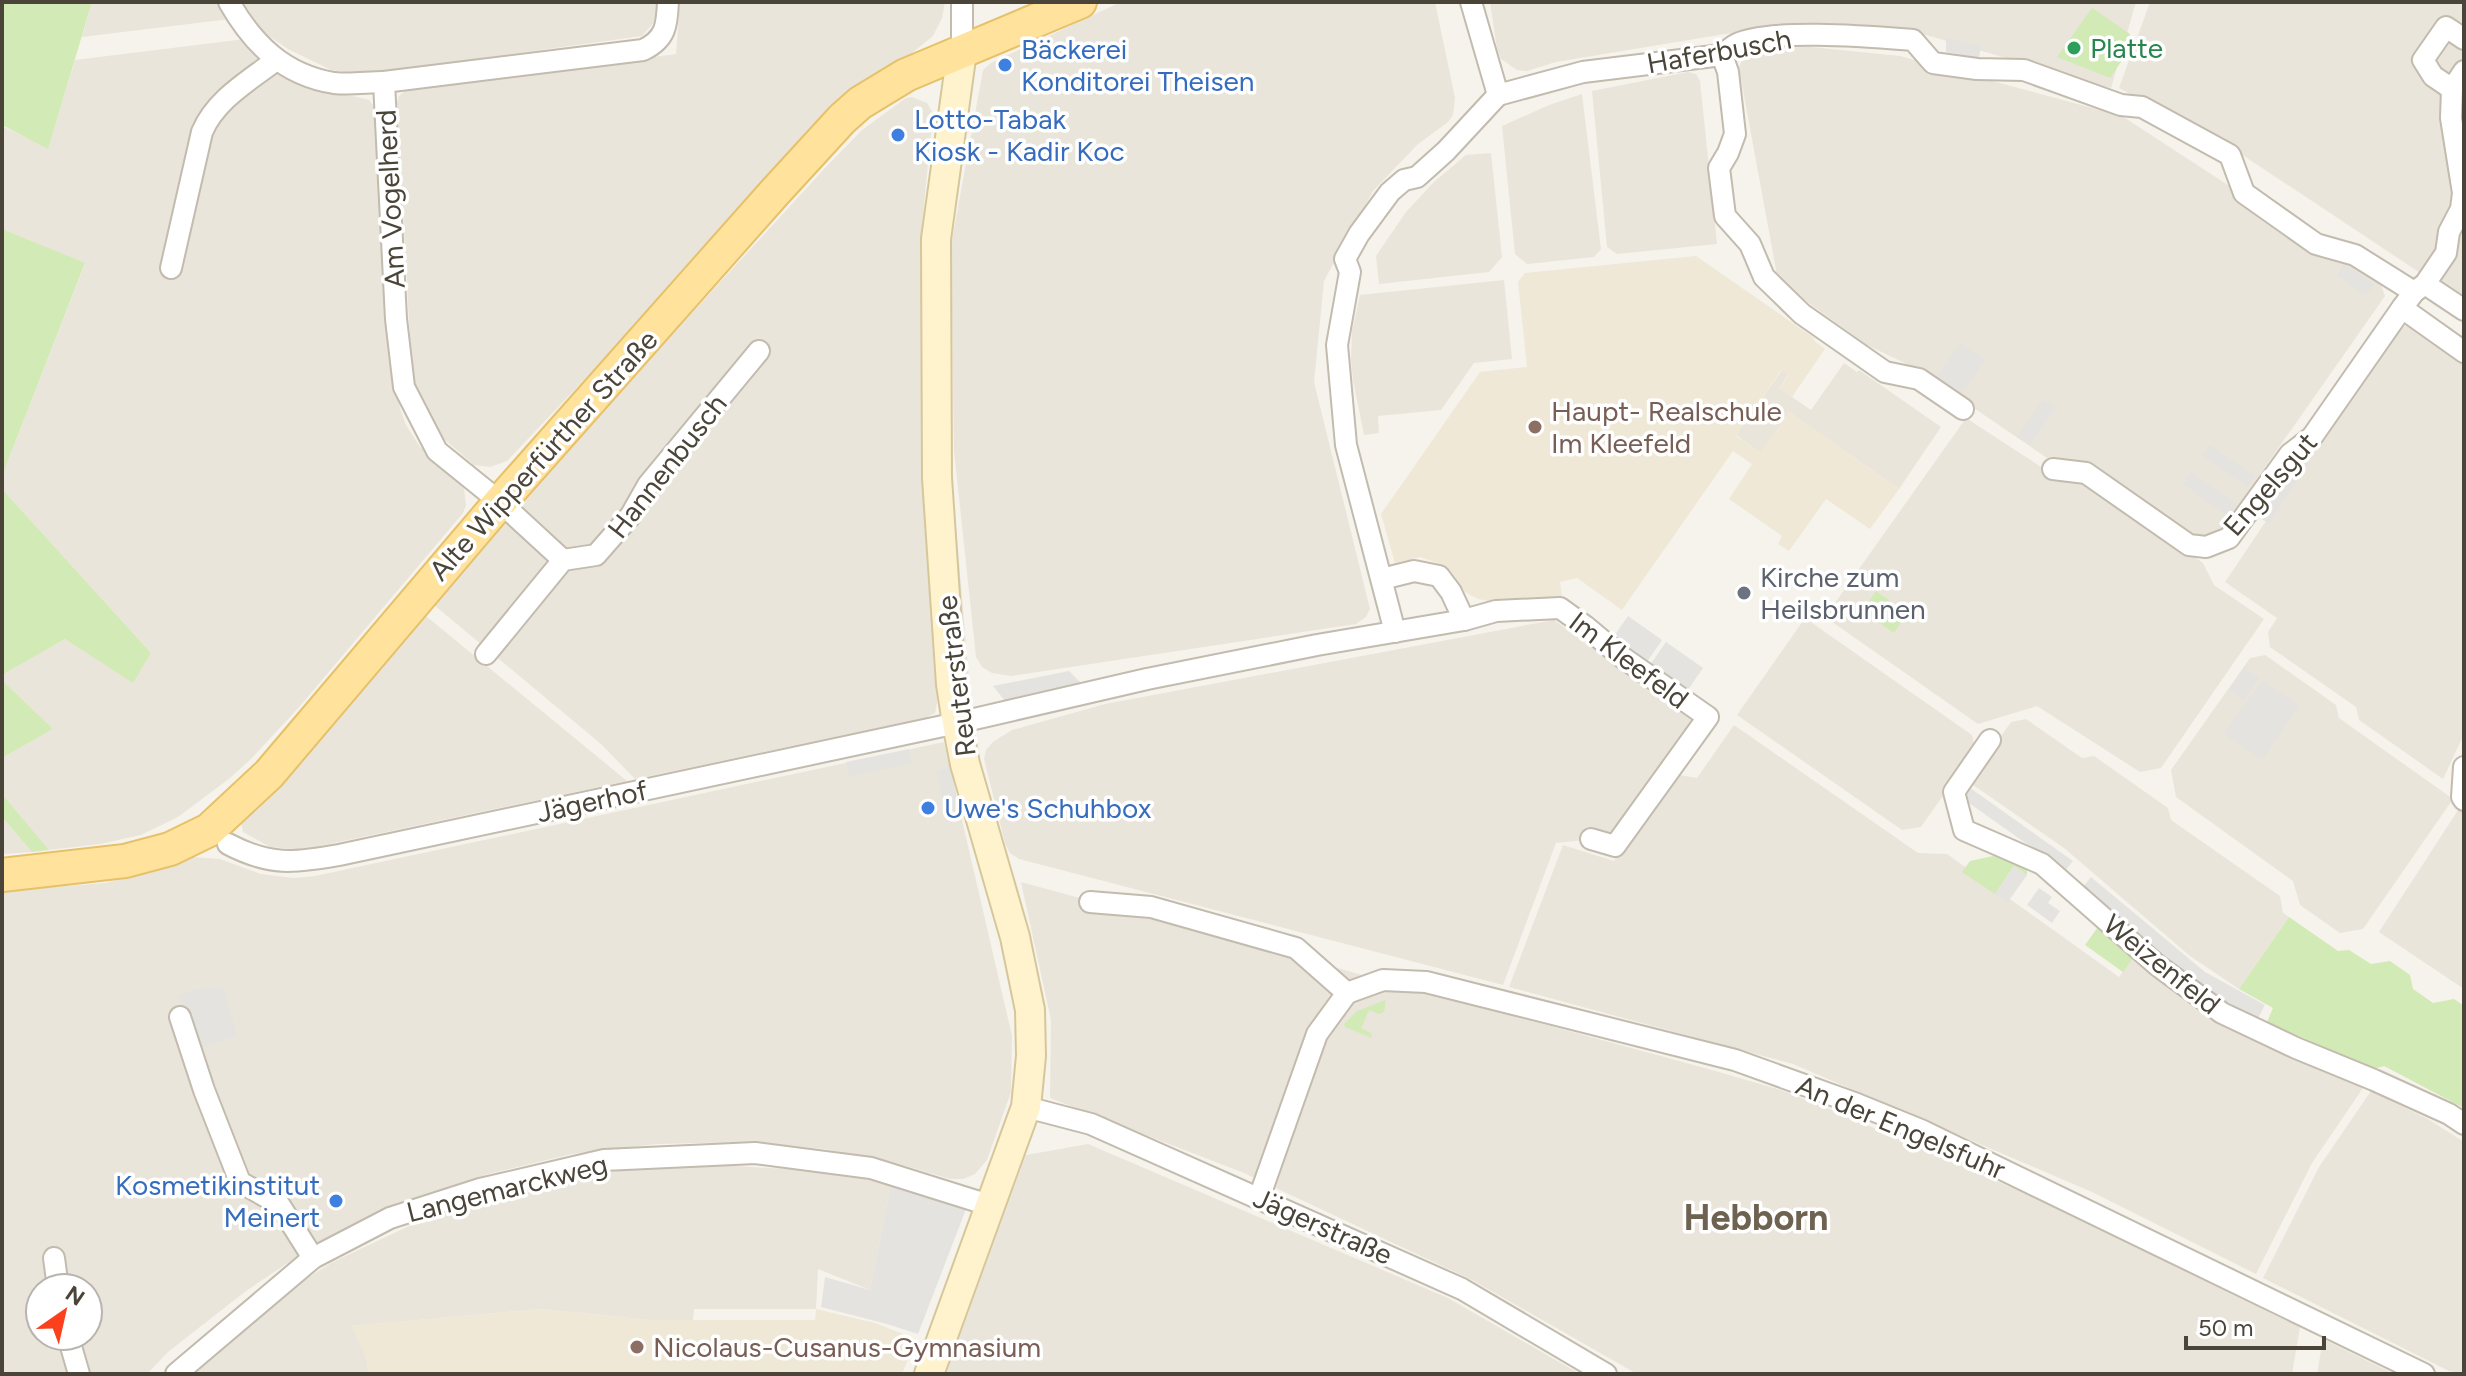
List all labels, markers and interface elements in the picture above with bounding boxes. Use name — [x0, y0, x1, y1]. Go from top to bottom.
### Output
street label: Haferbusch — [1644, 22, 1794, 80]
place label: Platte — [2090, 31, 2163, 65]
place label: Bäckerei Konditorei Theisen — [1021, 32, 1254, 98]
marker: Platte — [2065, 39, 2083, 57]
marker: Bäckerei Konditorei Theisen — [996, 56, 1014, 74]
place label: Lotto-Tabak Kiosk - Kadir Koc — [914, 102, 1125, 168]
street label: Am Vogelherd — [368, 109, 412, 289]
marker: Lotto-Tabak Kiosk - Kadir Koc — [889, 126, 907, 144]
street label: Alte Wipperfürther Straße — [422, 323, 664, 587]
street label: Hannenbusch — [600, 387, 734, 545]
place label: Haupt- Realschule Im Kleefeld — [1551, 394, 1782, 460]
marker: Haupt- Realschule Im Kleefeld — [1526, 418, 1544, 436]
street label: Engelsgut — [2216, 425, 2324, 543]
place label: Kirche zum Heilsbrunnen — [1760, 560, 1926, 626]
marker: Kirche zum Heilsbrunnen — [1735, 584, 1753, 602]
street label: Reuterstraße — [929, 593, 983, 759]
street label: Im Kleefeld — [1563, 604, 1695, 716]
street label: Jägerhof — [534, 773, 651, 829]
place label: Uwe's Schuhbox — [944, 791, 1152, 825]
marker: Uwe's Schuhbox — [919, 799, 937, 817]
street label: Weizenfeld — [2097, 907, 2227, 1021]
street label: An der Engelsfuhr — [1791, 1068, 2011, 1187]
street label: Langemarckweg — [403, 1147, 611, 1229]
place label: Kosmetikinstitut Meinert — [115, 1168, 320, 1234]
street label: Jägerstraße — [1248, 1180, 1398, 1272]
marker: Kosmetikinstitut Meinert — [327, 1192, 345, 1210]
district label: Hebborn — [1684, 1196, 1828, 1239]
north arrow — [24, 1272, 104, 1352]
text: N — [60, 1280, 90, 1312]
scale bar — [2186, 1300, 2324, 1350]
text: 50 m — [2198, 1313, 2254, 1342]
place label: Nicolaus-Cusanus-Gymnasium — [653, 1330, 1041, 1364]
marker: Nicolaus-Cusanus-Gymnasium — [628, 1338, 646, 1356]

